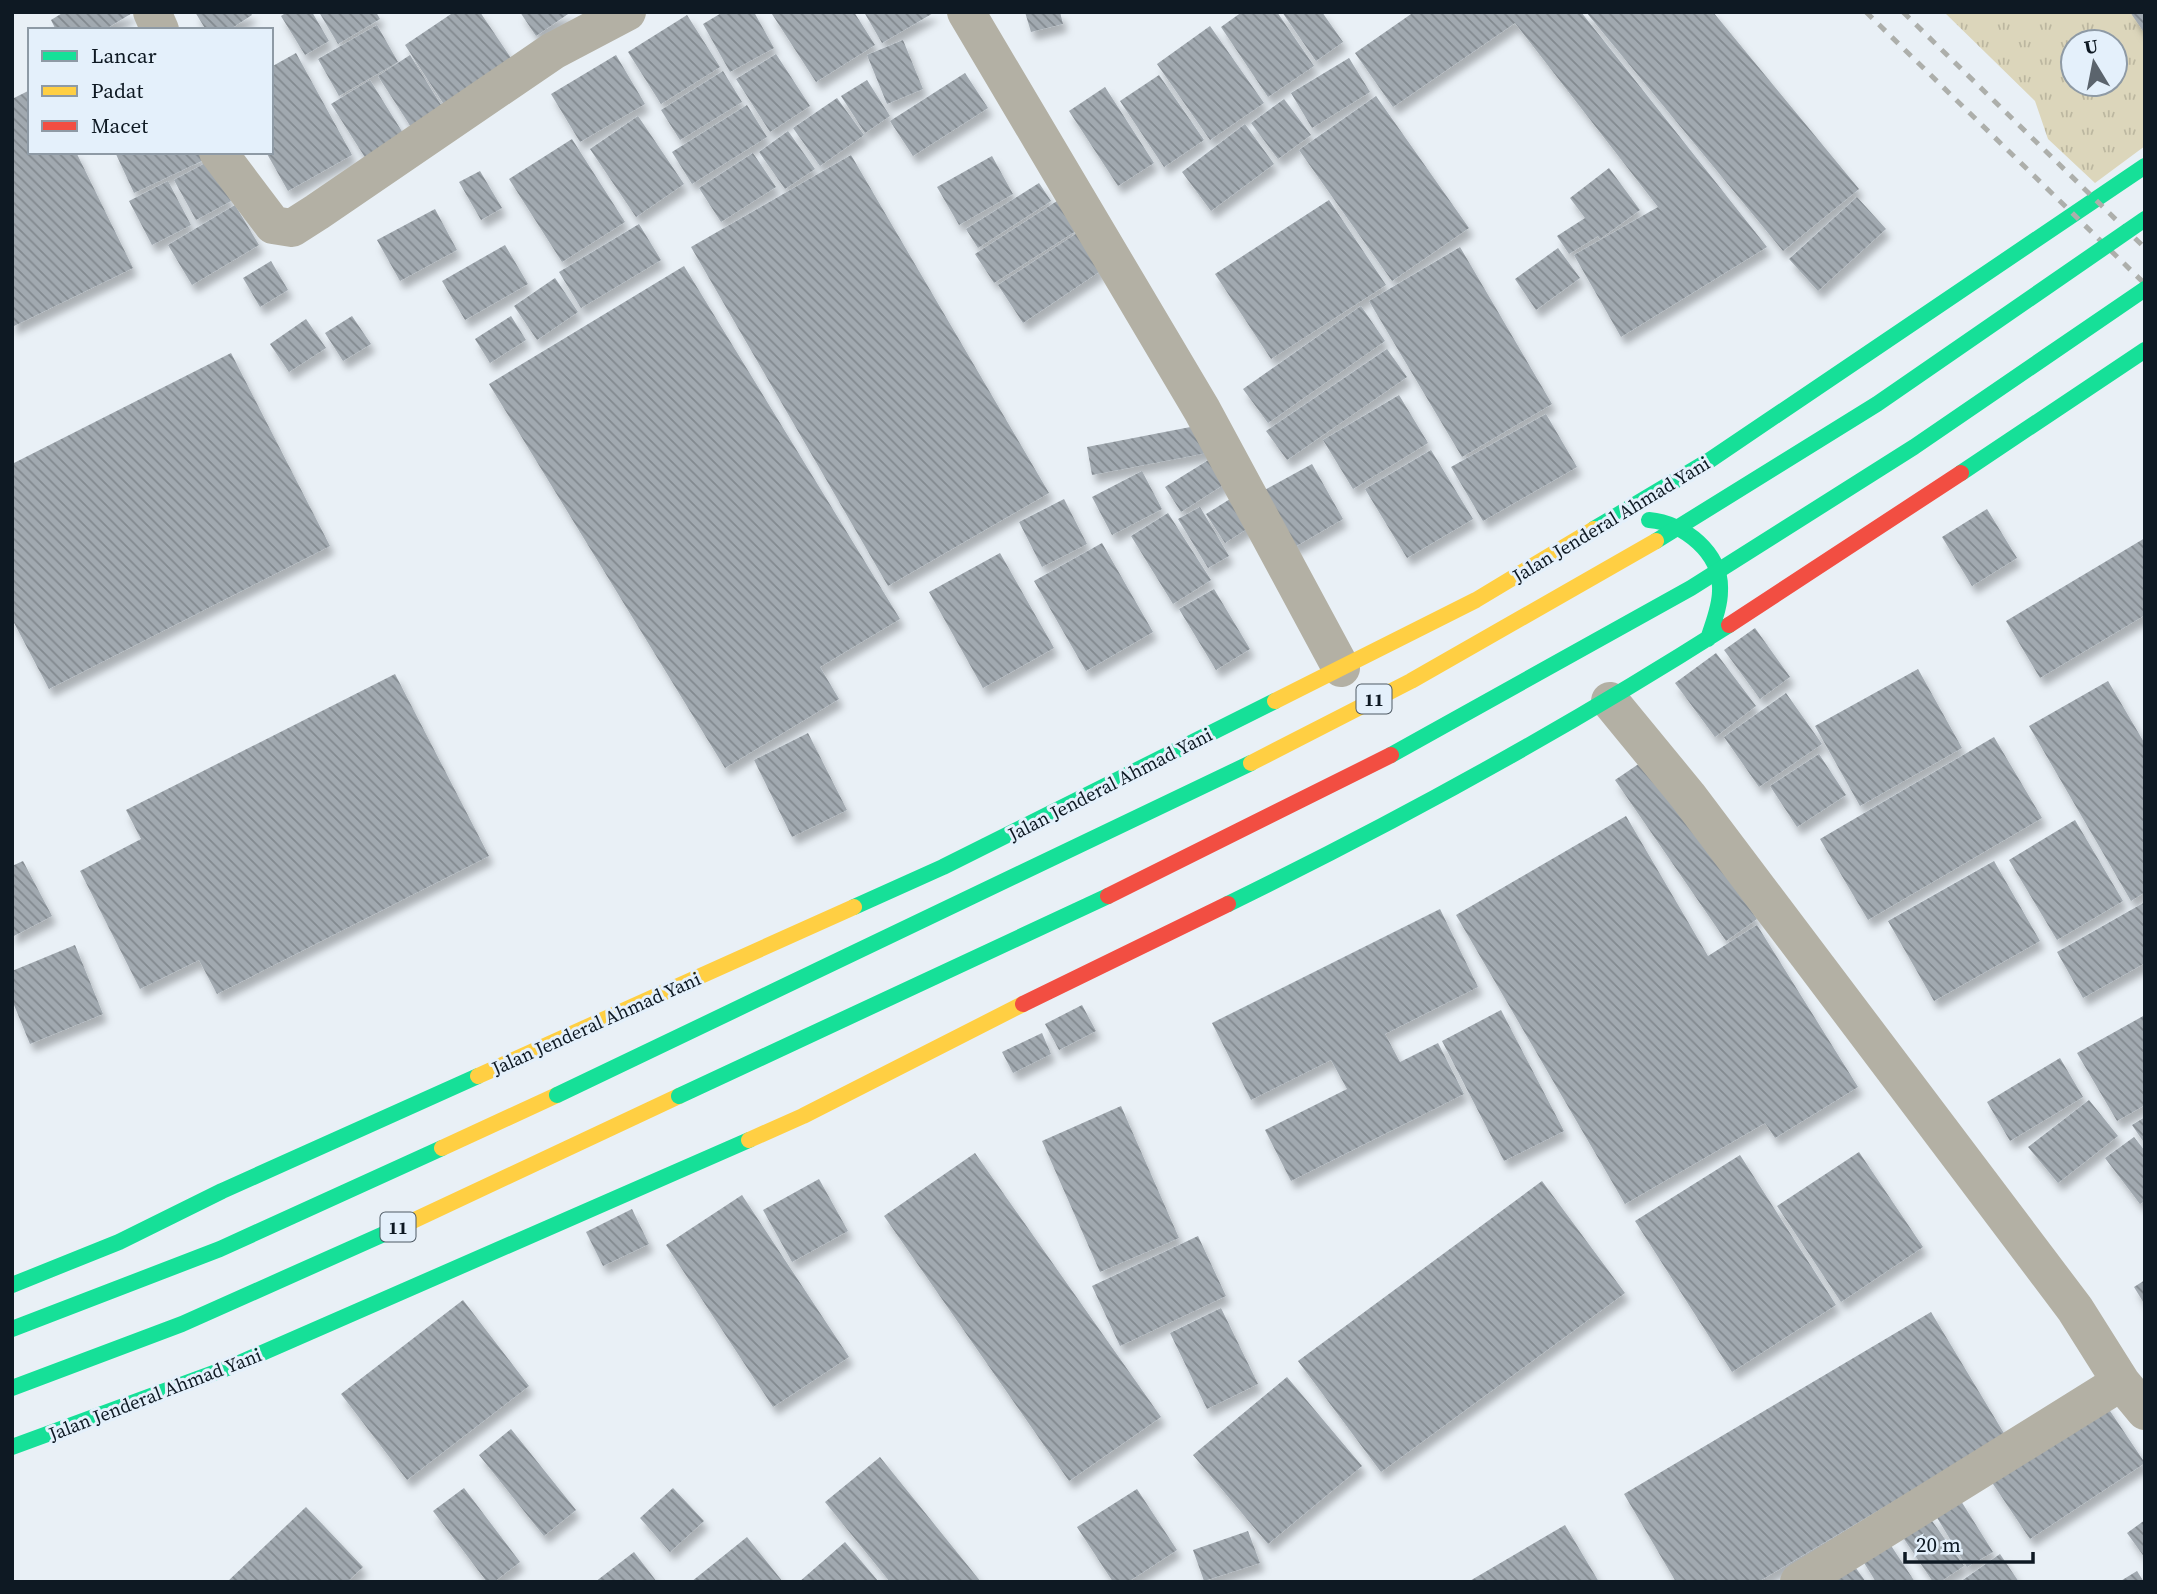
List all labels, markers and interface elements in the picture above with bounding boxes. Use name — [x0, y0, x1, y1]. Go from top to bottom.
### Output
legend — [28, 28, 273, 154]
north arrow — [2059, 28, 2129, 98]
text: U — [2082, 32, 2100, 60]
text: Lancar — [91, 41, 157, 70]
text: Padat — [91, 76, 143, 105]
text: Macet — [91, 111, 148, 140]
street label: Jalan Jenderal Ahmad Yani — [1507, 449, 1715, 589]
road number: 11 — [1356, 684, 1392, 714]
street label: Jalan Jenderal Ahmad Yani — [1003, 721, 1217, 847]
street label: Jalan Jenderal Ahmad Yani — [487, 965, 705, 1081]
road number: 11 — [380, 1212, 416, 1242]
street label: Jalan Jenderal Ahmad Yani — [44, 1341, 265, 1447]
scale bar — [1905, 1520, 2033, 1564]
text: 20 m — [1916, 1530, 1961, 1559]

